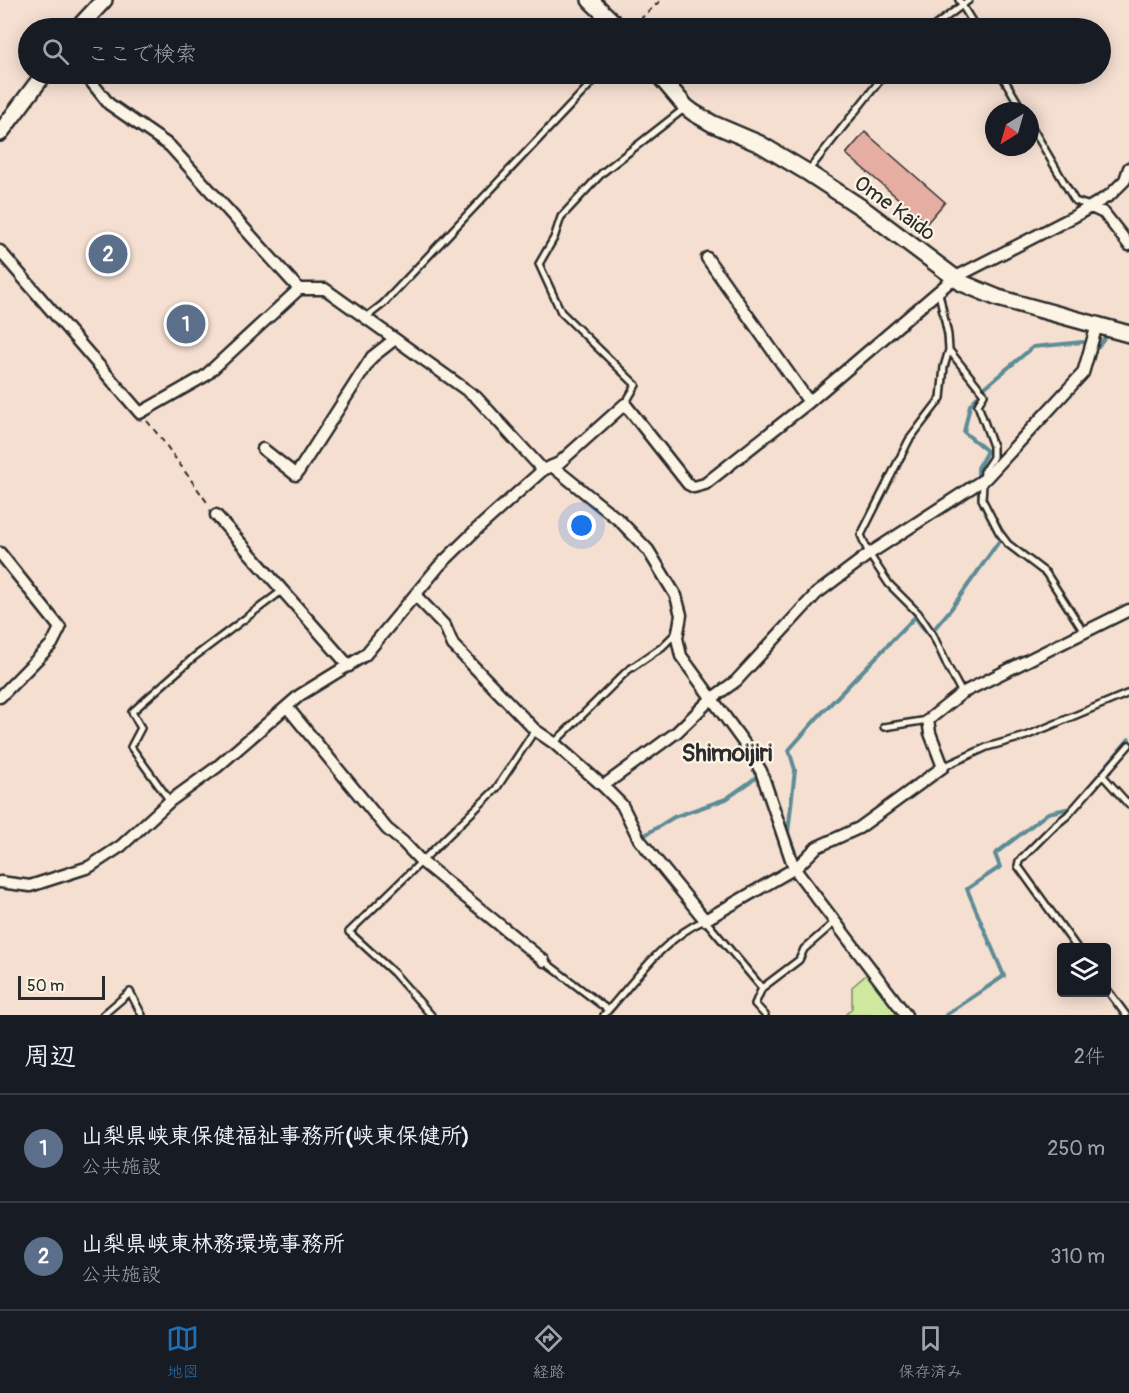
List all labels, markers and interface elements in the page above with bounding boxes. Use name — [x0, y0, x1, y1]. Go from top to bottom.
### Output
search box — [18, 18, 1111, 84]
icon: search — [39, 35, 72, 68]
text: ここで検索 — [87, 40, 197, 68]
north arrow — [985, 102, 1039, 156]
street label: Ome Kaido — [849, 170, 941, 247]
pin: 2 — [88, 232, 128, 276]
pin: 1 — [166, 302, 206, 346]
your location — [567, 511, 596, 540]
district label: Shimoijiri — [682, 739, 772, 768]
map controls — [1057, 943, 1111, 997]
button: layers — [1057, 943, 1111, 997]
scale bar — [18, 973, 105, 1000]
text: 50 m — [27, 976, 64, 996]
text: 周辺 — [24, 1041, 76, 1073]
text: 2件 — [1074, 1044, 1105, 1069]
text: 山梨県峡東保健福祉事務所(峡東保健所) — [81, 1122, 470, 1150]
text: 1 — [40, 1136, 47, 1161]
text: 250 m — [1047, 1136, 1105, 1161]
text: 公共施設 — [81, 1154, 161, 1179]
text: 山梨県峡東林務環境事務所 — [81, 1230, 345, 1258]
text: 2 — [38, 1244, 49, 1269]
text: 310 m — [1050, 1244, 1105, 1269]
text: 公共施設 — [81, 1262, 161, 1287]
tab: 地図 — [166, 1322, 199, 1382]
tab: 経路 — [532, 1322, 565, 1382]
tab: 保存済み — [898, 1322, 962, 1382]

